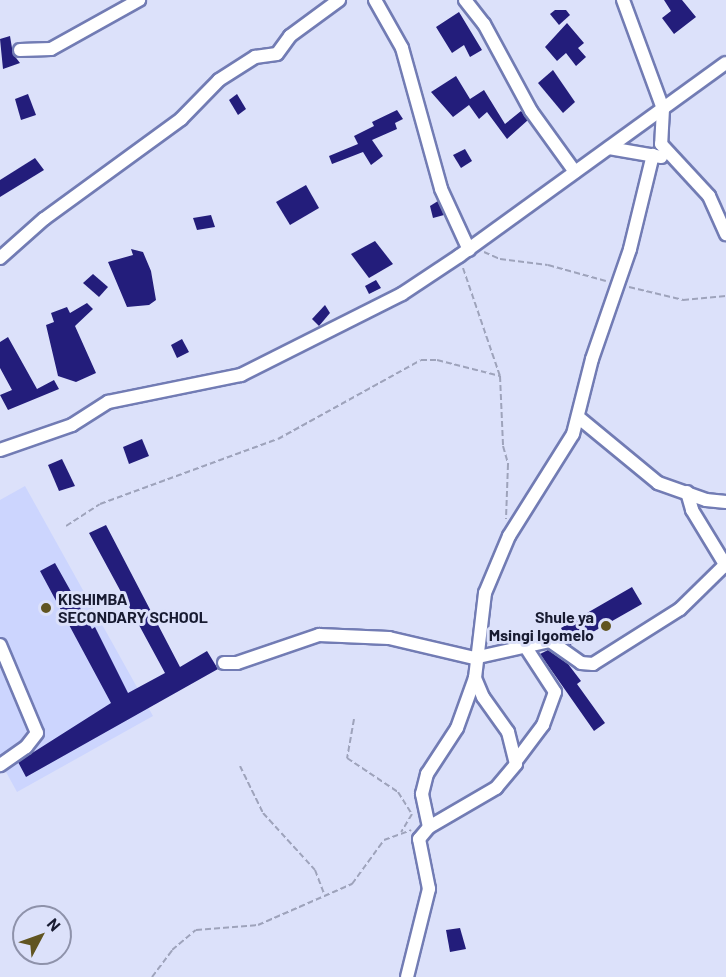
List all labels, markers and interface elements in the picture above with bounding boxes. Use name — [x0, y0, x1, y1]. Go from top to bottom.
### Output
place label: KISHIMBA SECONDARY SCHOOL — [58, 589, 208, 627]
marker: KISHIMBA SECONDARY SCHOOL — [39, 601, 53, 615]
place label: Shule ya Msingi Igomelo — [489, 607, 594, 645]
marker: Shule ya Msingi Igomelo — [599, 619, 613, 633]
north arrow — [12, 905, 72, 965]
text: N — [44, 914, 65, 934]

